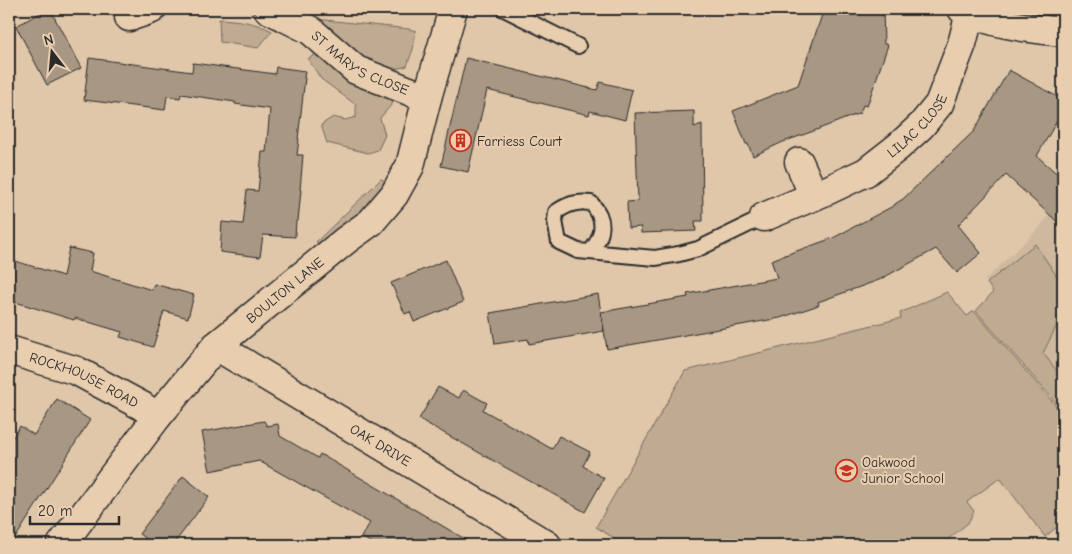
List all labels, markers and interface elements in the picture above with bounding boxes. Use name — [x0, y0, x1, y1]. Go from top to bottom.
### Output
street label: ST MARY'S CLOSE — [308, 27, 411, 98]
north arrow — [28, 28, 78, 78]
text: N — [42, 31, 55, 49]
street label: LILAC CLOSE — [883, 92, 950, 161]
building icon: Farriess Court — [449, 129, 473, 153]
place label: Farriess Court — [477, 133, 563, 150]
street label: BOULTON LANE — [242, 253, 327, 327]
street label: ROCKHOUSE ROAD — [28, 348, 142, 411]
street label: OAK DRIVE — [347, 420, 414, 470]
place label: Oakwood Junior School — [862, 454, 944, 487]
school or university icon: Oakwood Junior School — [834, 458, 858, 482]
scale bar — [30, 494, 119, 526]
text: 20 m — [38, 502, 72, 520]

